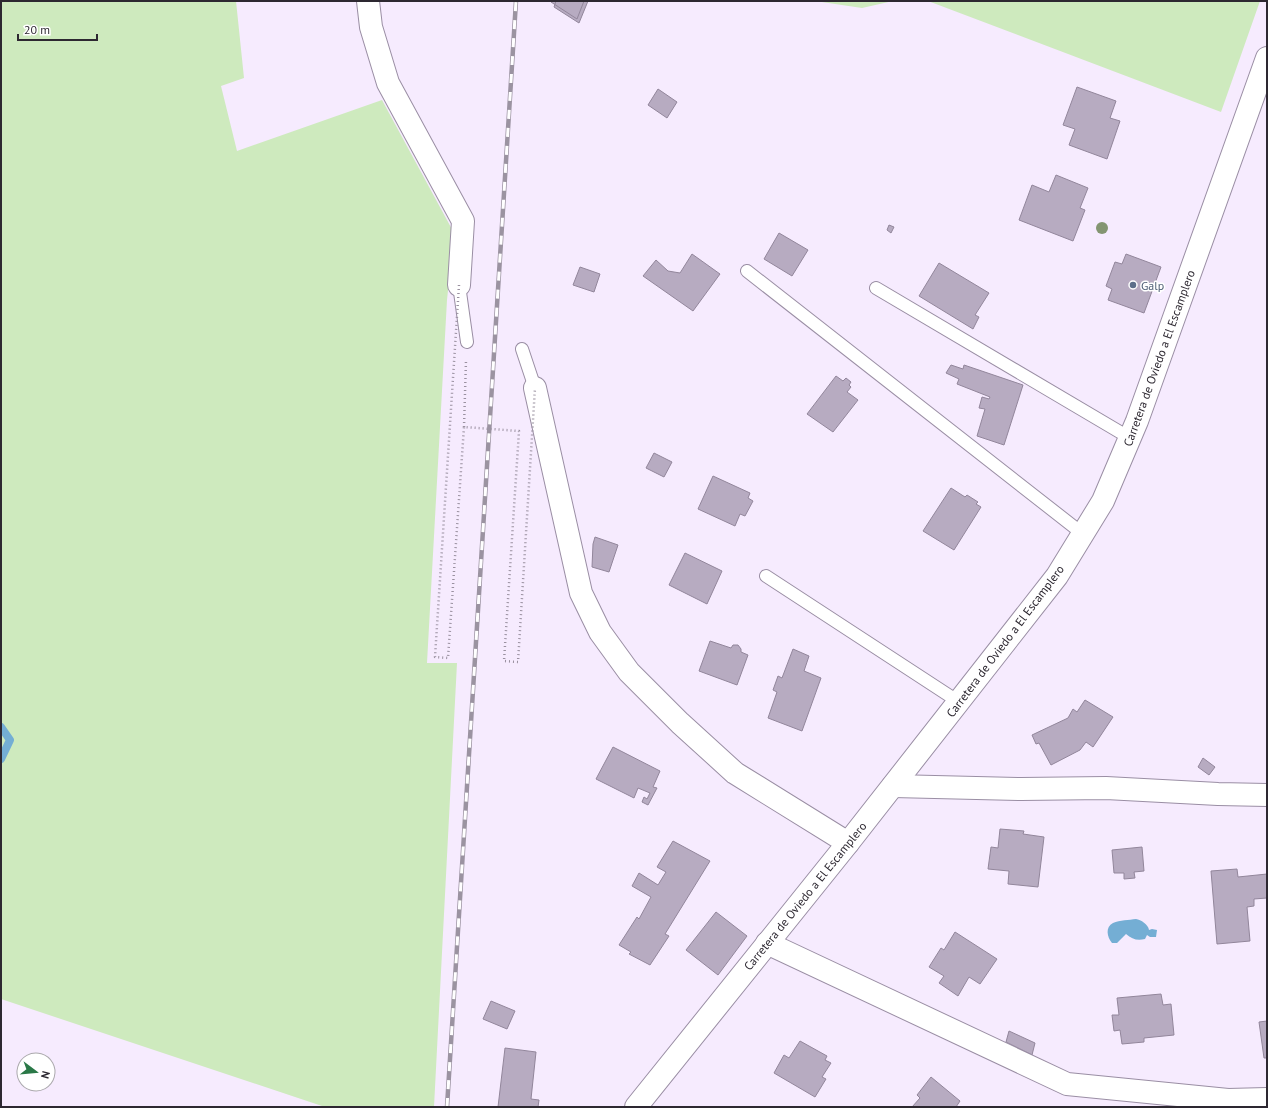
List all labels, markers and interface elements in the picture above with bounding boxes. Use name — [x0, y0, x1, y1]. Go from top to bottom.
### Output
scale bar — [18, 16, 97, 42]
text: 20 m — [24, 22, 50, 37]
street label: Carretera de Oviedo a El Escamplero — [1120, 268, 1198, 448]
place label: Galp — [1141, 278, 1164, 293]
marker: Galp — [1128, 280, 1138, 290]
street label: Carretera de Oviedo a El Escamplero — [943, 562, 1067, 720]
street label: Carretera de Oviedo a El Escamplero — [740, 819, 870, 973]
north arrow — [16, 1052, 56, 1092]
text: N — [38, 1069, 53, 1080]

